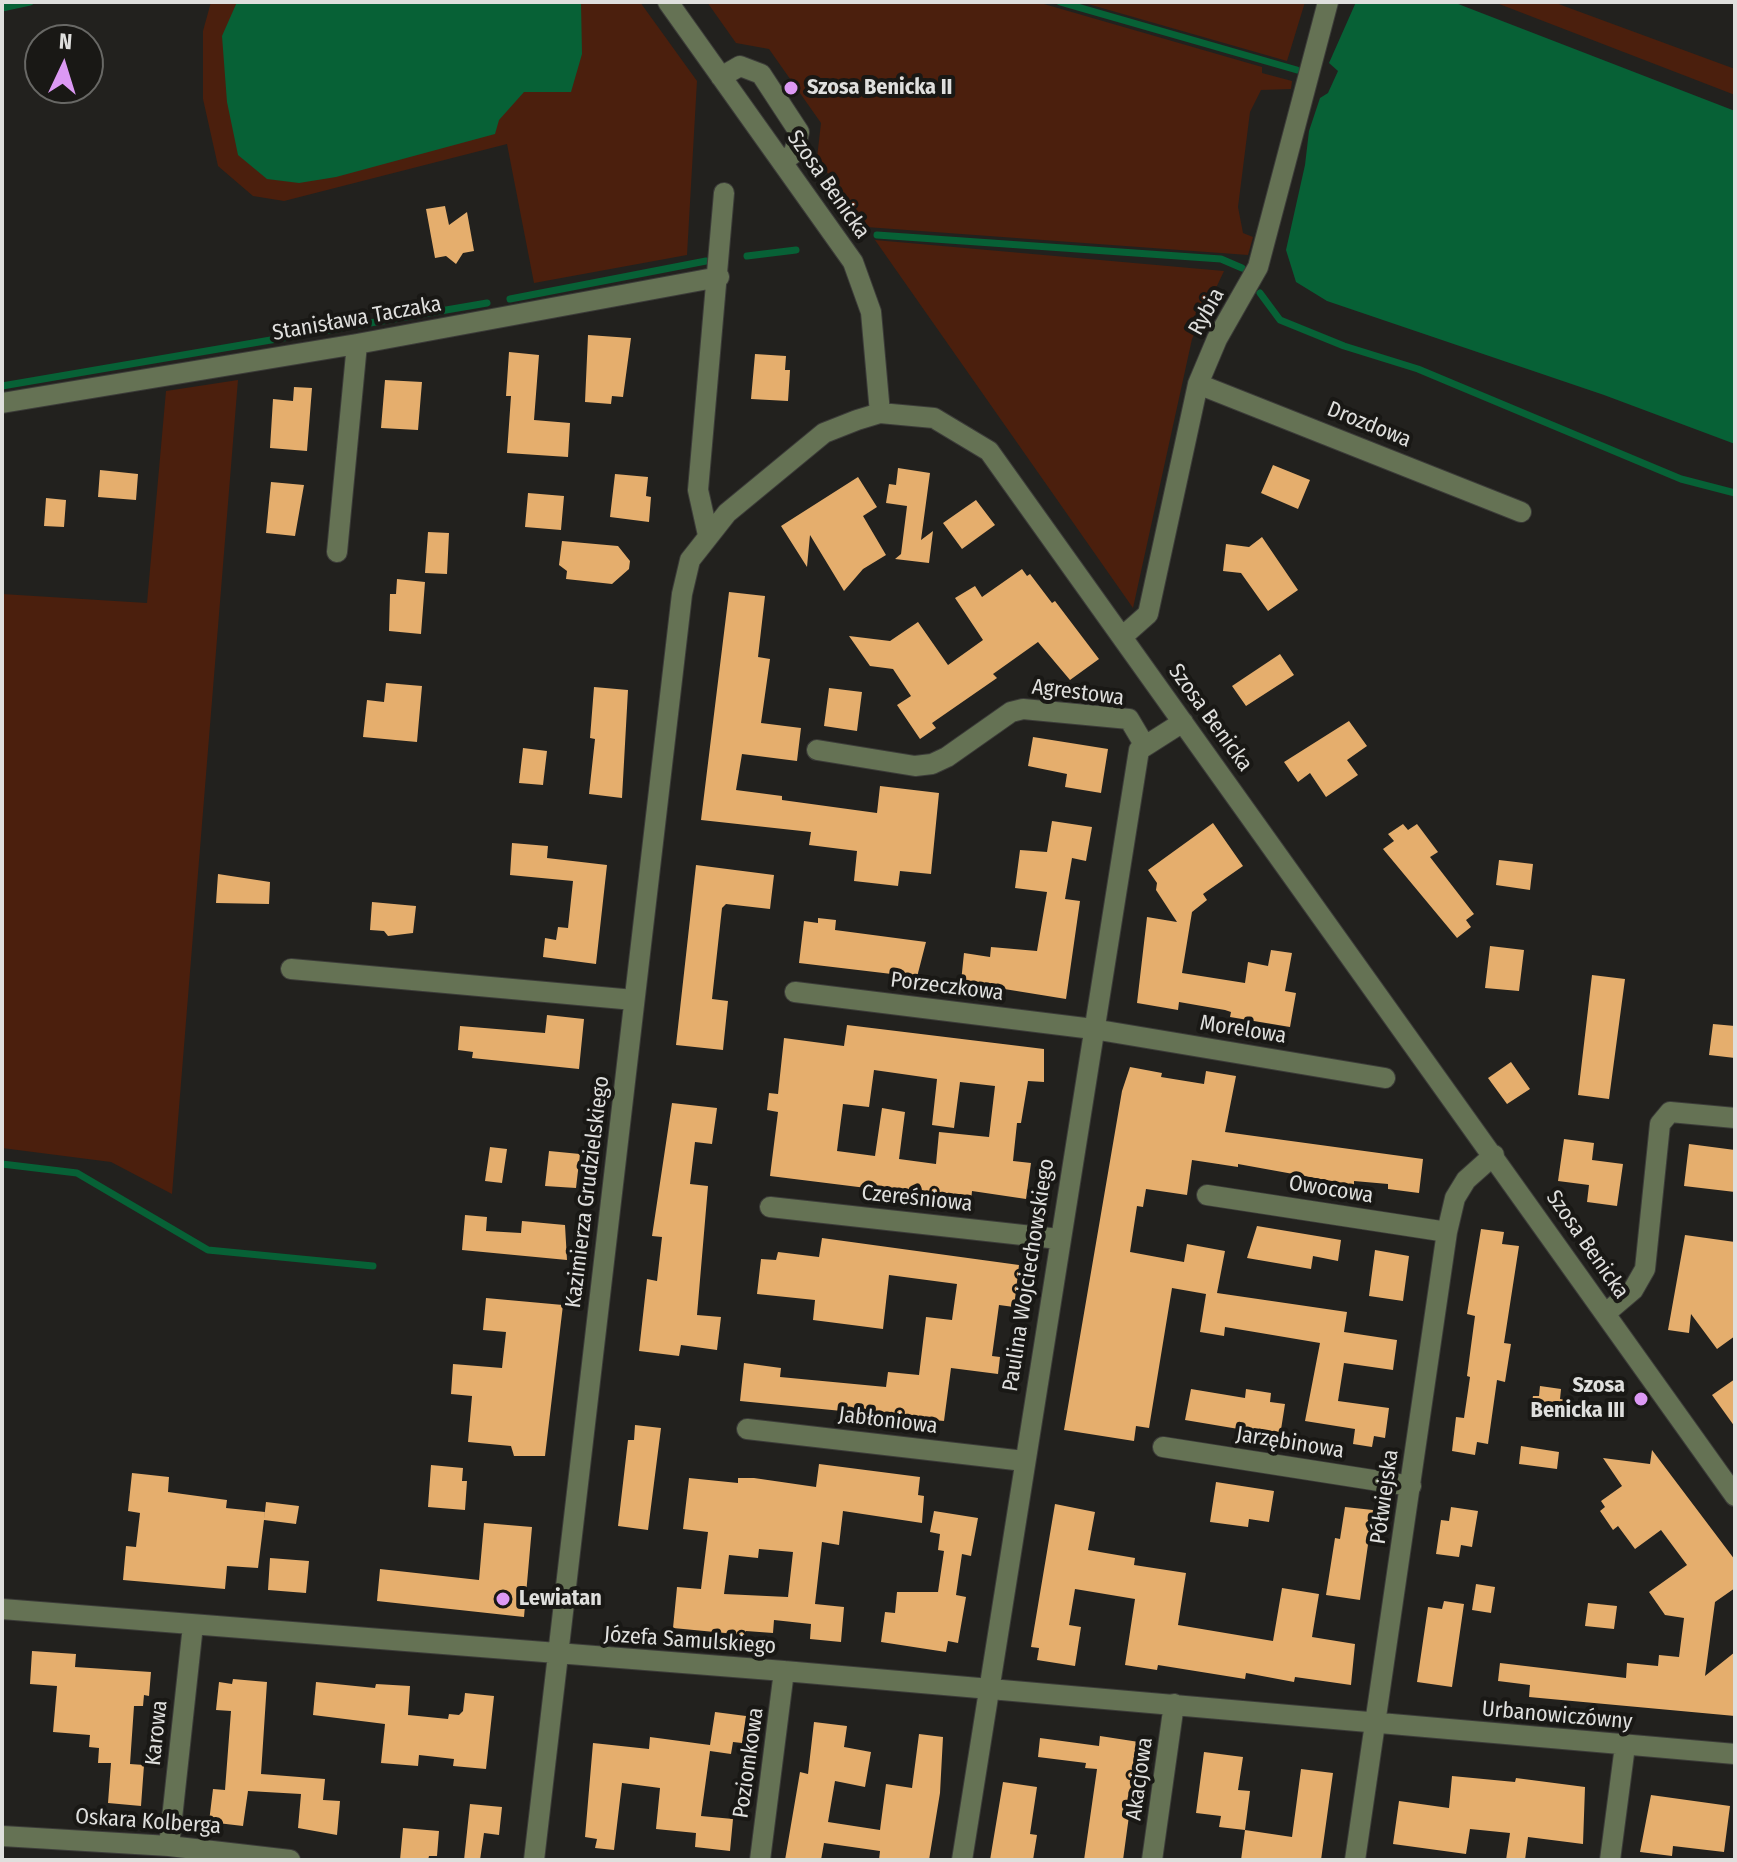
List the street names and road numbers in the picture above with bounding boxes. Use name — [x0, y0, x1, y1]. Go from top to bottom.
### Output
street label: Szosa Benicka — [781, 126, 875, 244]
street label: Rybia — [1183, 284, 1231, 340]
street label: Stanisława Taczaka — [270, 291, 444, 347]
street label: Drozdowa — [1323, 396, 1415, 454]
street label: Szosa Benicka — [1162, 659, 1258, 777]
street label: Agrestowa — [1030, 674, 1126, 712]
street label: Porzeczkowa — [889, 967, 1005, 1007]
street label: Morelowa — [1198, 1010, 1288, 1050]
street label: Kazimierza Grudzielskiego — [561, 1074, 615, 1310]
street label: Paulina Wojciechowskiego — [998, 1157, 1060, 1393]
street label: Owocowa — [1287, 1170, 1375, 1210]
street label: Czereśniowa — [860, 1180, 974, 1218]
street label: Szosa Benicka — [1540, 1186, 1634, 1304]
street label: Jabłoniowa — [837, 1402, 939, 1440]
street label: Jarzębinowa — [1234, 1421, 1346, 1465]
street label: Półwiejska — [1365, 1448, 1405, 1546]
street label: Józefa Samulskiego — [603, 1622, 777, 1660]
street label: Urbanowiczówny — [1481, 1696, 1633, 1736]
street label: Karowa — [140, 1699, 174, 1767]
street label: Poziomkowa — [728, 1706, 770, 1820]
street label: Akacjowa — [1121, 1736, 1159, 1822]
street label: Oskara Kolberga — [74, 1804, 222, 1840]

